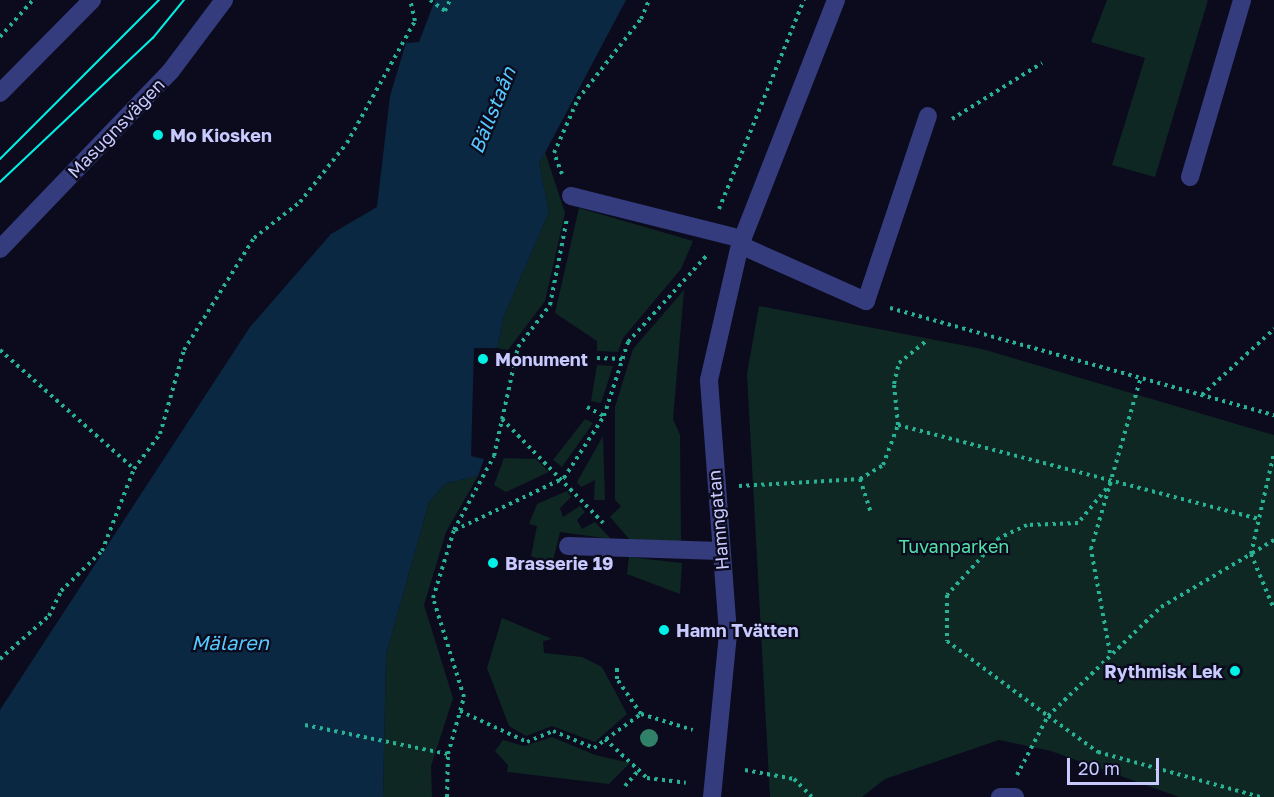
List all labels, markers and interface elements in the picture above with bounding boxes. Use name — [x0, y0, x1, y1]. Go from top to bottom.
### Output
water label: Bällstaån — [464, 63, 520, 157]
street label: Masugnsvägen — [63, 74, 169, 182]
place label: Mo Kiosken — [170, 124, 272, 146]
marker: Mo Kiosken — [151, 128, 165, 142]
place label: Monument — [495, 348, 588, 370]
marker: Monument — [476, 352, 490, 366]
street label: Hamngatan — [703, 469, 733, 571]
park label: Tuvanparken — [899, 535, 1009, 557]
place label: Brasserie 19 — [505, 552, 613, 574]
marker: Brasserie 19 — [486, 556, 500, 570]
place label: Hamn Tvätten — [676, 619, 799, 641]
marker: Hamn Tvätten — [657, 623, 671, 637]
water label: Mälaren — [191, 630, 269, 654]
place label: Rythmisk Lek — [1104, 660, 1223, 682]
marker: Rythmisk Lek — [1228, 664, 1242, 678]
scale bar — [1070, 746, 1162, 784]
text: 20 m — [1078, 757, 1120, 779]

